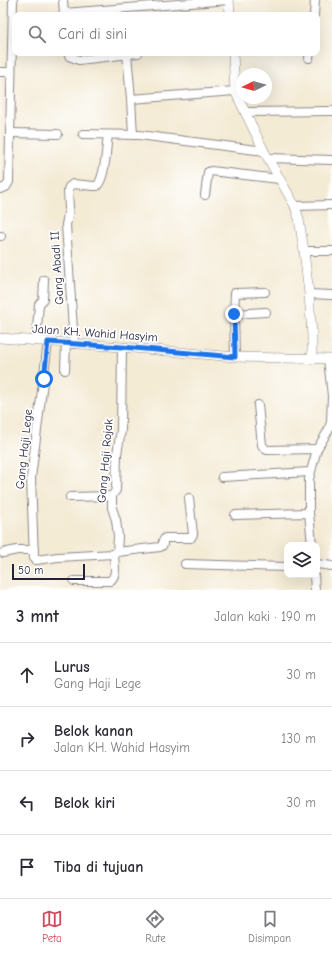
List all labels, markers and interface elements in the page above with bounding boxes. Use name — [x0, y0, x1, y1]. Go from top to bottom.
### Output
search box — [12, 12, 320, 56]
icon: search — [26, 23, 48, 45]
text: Cari di sini — [58, 25, 127, 43]
north arrow — [236, 68, 272, 104]
street label: Gang Abadi II — [47, 230, 67, 305]
route end — [225, 305, 243, 323]
street label: Jalan KH. Wahid Hasyim — [32, 322, 158, 344]
route start — [35, 370, 53, 388]
street label: Gang Haji Lege — [13, 408, 35, 490]
street label: Gang Haji Rojak — [94, 418, 116, 504]
map controls — [284, 542, 320, 578]
button: layers — [284, 542, 320, 578]
scale bar — [12, 562, 85, 581]
text: 50 m — [18, 564, 43, 577]
text: 3 mnt — [16, 607, 59, 626]
text: Jalan kaki · 190 m — [214, 609, 316, 624]
text: Lurus — [54, 658, 90, 676]
icon: ahead — [16, 664, 38, 686]
text: 30 m — [286, 667, 316, 682]
text: Gang Haji Lege — [54, 676, 141, 691]
text: Belok kanan — [54, 722, 133, 740]
icon: right — [16, 728, 38, 750]
text: 130 m — [281, 731, 316, 746]
text: Jalan KH. Wahid Hasyim — [54, 740, 190, 755]
icon: left — [16, 792, 38, 814]
text: Belok kiri — [54, 794, 115, 812]
text: 30 m — [286, 795, 316, 810]
icon: arrive — [16, 856, 38, 878]
text: Tiba di tujuan — [54, 858, 143, 876]
tab: Peta — [41, 908, 63, 945]
tab: Rute — [144, 908, 166, 945]
tab: Disimpan — [248, 908, 291, 945]

